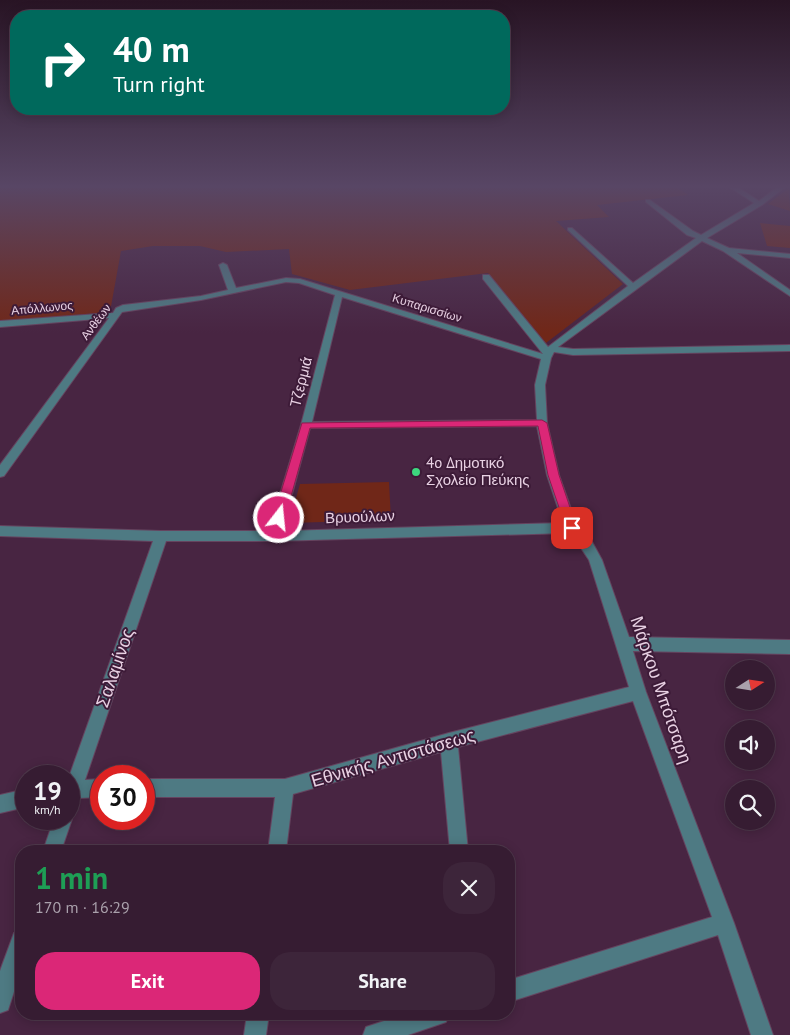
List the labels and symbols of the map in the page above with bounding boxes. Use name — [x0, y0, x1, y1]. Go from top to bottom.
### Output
street label: Κυπαρισσίων — [391, 290, 464, 325]
street label: Απόλλωνος — [10, 297, 74, 318]
street label: Ανθέων — [77, 301, 114, 343]
street label: Τζερμιά — [285, 354, 316, 409]
place label: 4o Δημοτικό Σχολείο Πεύκης — [426, 453, 529, 489]
marker: 4o Δημοτικό Σχολείο Πεύκης — [410, 466, 422, 478]
position arrow — [252, 491, 304, 543]
street label: Βρυούλων — [325, 506, 395, 527]
pin — [551, 507, 593, 549]
street label: Μάρκου Μπότσαρη — [625, 613, 697, 767]
street label: Σαλαμίνος — [90, 625, 139, 710]
north arrow — [725, 660, 775, 710]
street label: Εθνικής Αντιστάσεως — [308, 723, 478, 792]
speed limit sign: 30 — [90, 765, 155, 830]

